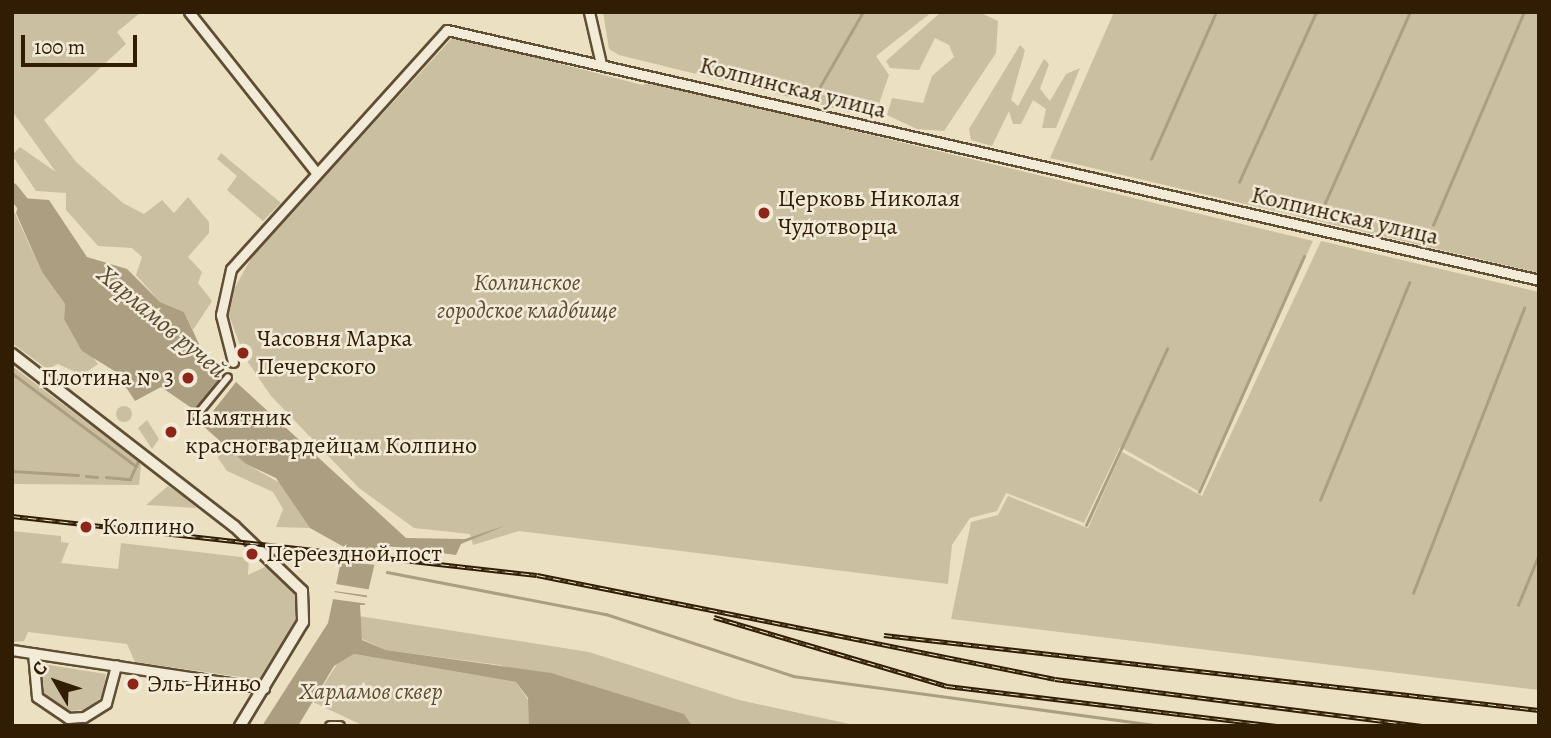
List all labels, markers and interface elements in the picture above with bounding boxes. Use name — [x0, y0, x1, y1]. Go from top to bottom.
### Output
scale bar — [24, 21, 140, 65]
text: 100 m — [34, 33, 85, 61]
street label: Колпинская улица — [697, 51, 889, 125]
street label: Колпинская улица — [1249, 180, 1441, 252]
place label: Церковь Николая Чудотворца — [778, 185, 960, 241]
marker: Церковь Николая Чудотворца — [756, 205, 772, 221]
water label: Харламов ручей — [91, 259, 233, 385]
park label: Колпинское городское кладбище — [437, 269, 617, 325]
place label: Часовня Марка Печерского — [257, 325, 413, 381]
marker: Часовня Марка Печерского — [235, 345, 251, 361]
place label: Плотина № 3 — [41, 364, 174, 392]
marker: Плотина № 3 — [180, 370, 196, 386]
place label: Памятник красногвардейцам Колпино — [185, 404, 477, 460]
marker: Памятник красногвардейцам Колпино — [163, 424, 179, 440]
place label: Колпино — [102, 513, 194, 541]
marker: Колпино — [76, 517, 96, 537]
place label: Переездной пост — [266, 540, 442, 568]
marker: Переездной пост — [244, 546, 260, 562]
north arrow — [21, 647, 91, 717]
text: С — [26, 656, 53, 682]
place label: Эль-Ниньо — [147, 670, 261, 698]
marker: Эль-Ниньо — [125, 676, 141, 692]
park label: Харламов сквер — [299, 678, 443, 706]

